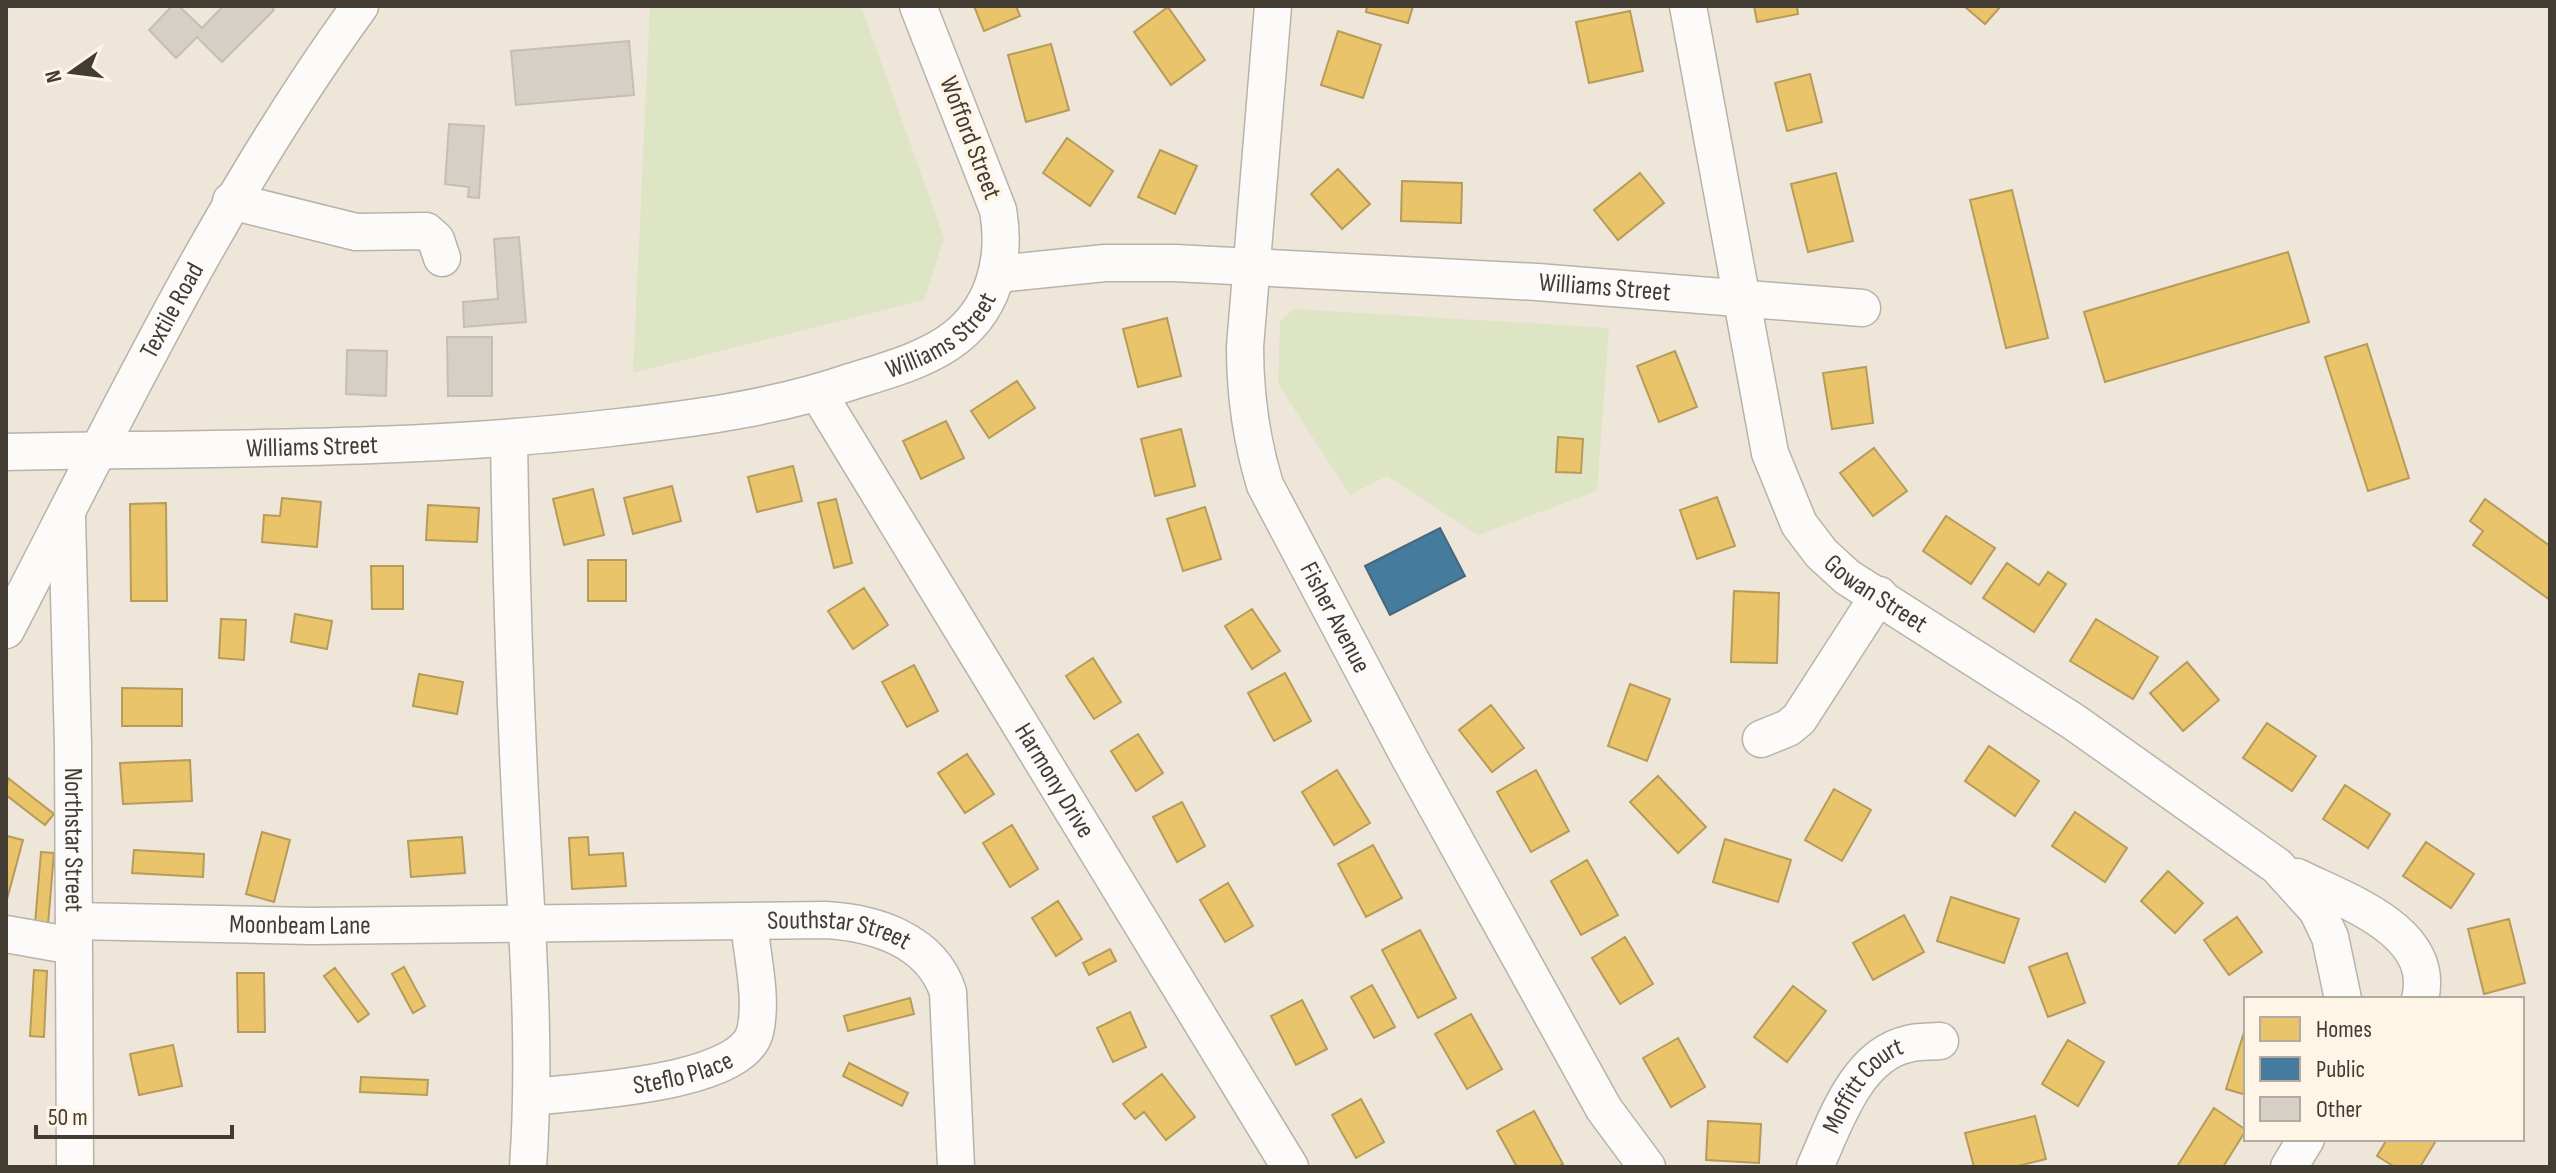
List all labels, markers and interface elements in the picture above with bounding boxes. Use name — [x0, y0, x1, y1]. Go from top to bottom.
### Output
north arrow — [32, 32, 112, 112]
text: N — [40, 68, 69, 85]
street label: Wofford Street — [932, 72, 1008, 204]
street label: Textile Road — [133, 257, 210, 364]
street label: Williams Street — [1538, 267, 1672, 308]
street label: Williams Street — [882, 288, 1003, 385]
street label: Williams Street — [246, 429, 379, 464]
street label: Gowan Street — [1817, 548, 1933, 640]
street label: Fisher Avenue — [1293, 557, 1377, 678]
street label: Harmony Drive — [1008, 718, 1101, 844]
street label: Northstar Street — [58, 768, 89, 912]
street label: Southstar Street — [767, 904, 917, 956]
street label: Moonbeam Lane — [229, 909, 371, 942]
legend — [2244, 997, 2524, 1141]
text: Homes — [2316, 1015, 2372, 1044]
street label: Moffitt Court — [1816, 1031, 1907, 1138]
street label: Steflo Place — [631, 1045, 739, 1101]
text: Public — [2316, 1055, 2365, 1084]
scale bar — [36, 1089, 232, 1139]
text: Other — [2316, 1095, 2362, 1124]
text: 50 m — [48, 1103, 88, 1132]

